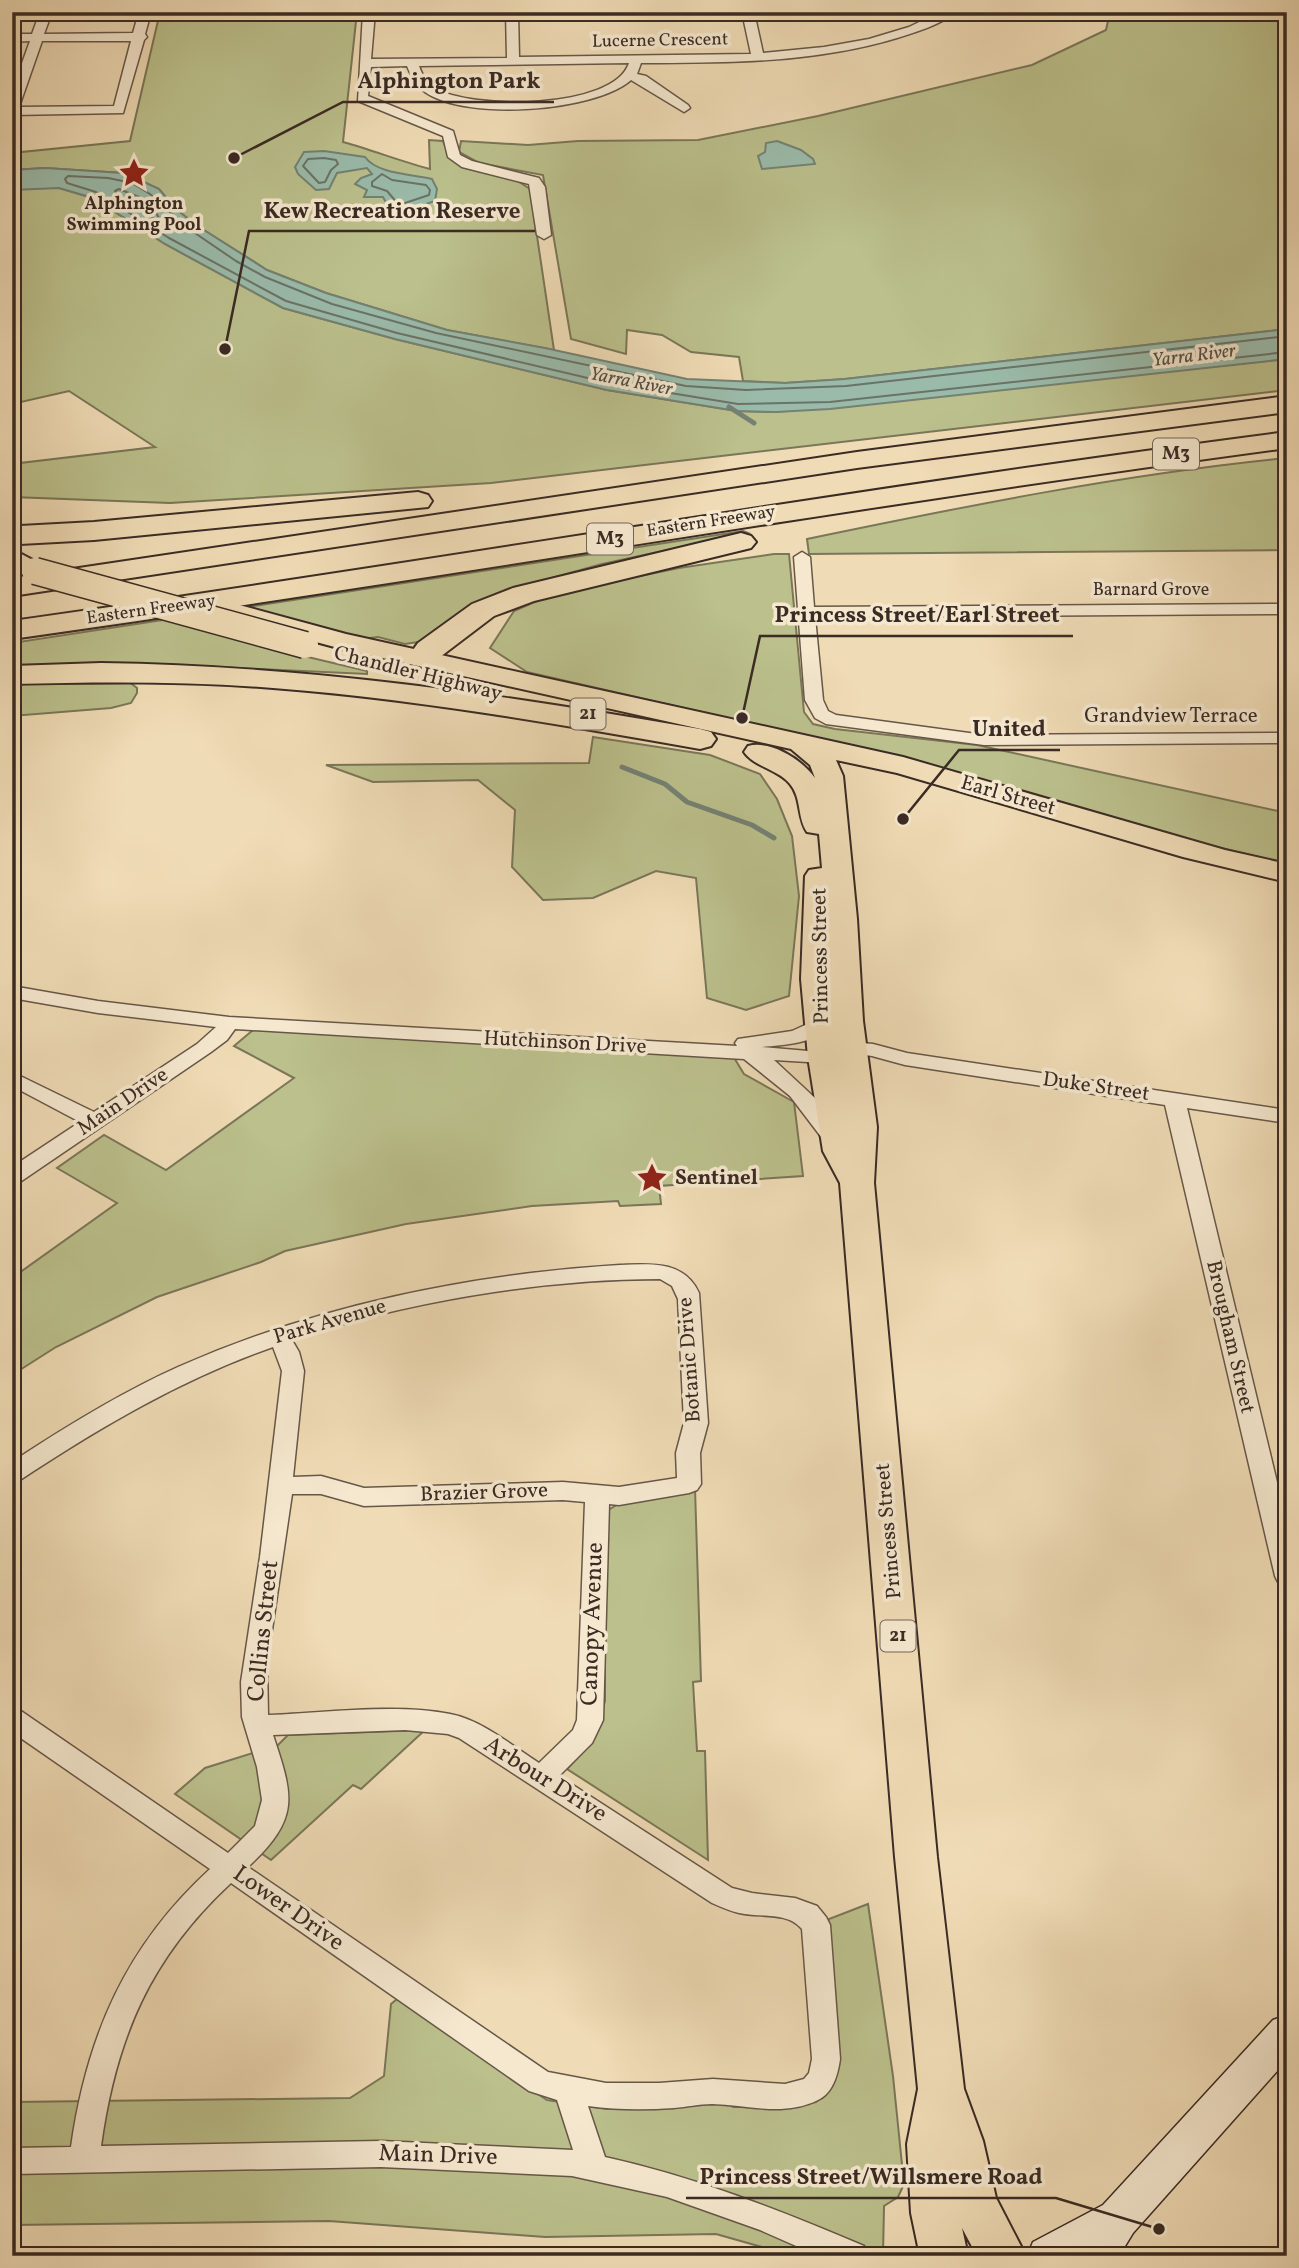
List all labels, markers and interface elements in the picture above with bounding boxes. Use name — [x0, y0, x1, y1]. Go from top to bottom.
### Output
street label: Lucerne Crescent — [592, 27, 728, 55]
callout: Alphington Park — [343, 58, 554, 102]
text: Alphington Park — [358, 66, 541, 98]
place icon: Alphington Swimming Pool — [117, 156, 151, 190]
callout: Kew Recreation Reserve — [249, 187, 535, 231]
place label: Alphington Swimming Pool — [67, 192, 201, 238]
text: Kew Recreation Reserve — [264, 196, 520, 228]
water label: Yarra River — [1151, 338, 1238, 374]
water label: Yarra River — [587, 361, 676, 403]
road number: M3 — [1153, 438, 1199, 470]
street label: Eastern Freeway — [645, 499, 777, 545]
road number: M3 — [587, 524, 633, 554]
street label: Barnard Grove — [1093, 578, 1209, 603]
street label: Eastern Freeway — [85, 589, 217, 631]
callout: Princess Street/Earl Street — [760, 592, 1073, 636]
text: Princess Street/Earl Street — [774, 600, 1060, 632]
street label: Chandler Highway — [331, 639, 506, 709]
road number: 21 — [570, 698, 606, 730]
street label: Grandview Terrace — [1084, 702, 1258, 731]
callout: United — [959, 706, 1060, 750]
text: United — [972, 714, 1046, 746]
street label: Earl Street — [957, 769, 1059, 823]
street label: Princess Street — [805, 888, 837, 1024]
street label: Hutchinson Drive — [483, 1024, 647, 1062]
street label: Main Drive — [72, 1061, 174, 1143]
street label: Duke Street — [1041, 1065, 1151, 1109]
place icon: Sentinel — [635, 1161, 669, 1195]
place label: Sentinel — [675, 1164, 758, 1193]
street label: Brougham Street — [1198, 1258, 1262, 1416]
street label: Park Avenue — [270, 1292, 390, 1352]
street label: Botanic Drive — [671, 1296, 709, 1424]
street label: Princess Street — [869, 1462, 909, 1600]
street label: Brazier Grove — [419, 1476, 549, 1510]
street label: Canopy Avenue — [573, 1542, 613, 1706]
street label: Collins Street — [240, 1559, 288, 1703]
road number: 21 — [880, 1620, 916, 1652]
street label: Arbour Drive — [477, 1729, 613, 1831]
street label: Lower Drive — [225, 1858, 351, 1960]
street label: Main Drive — [378, 2137, 498, 2175]
callout: Princess Street/Willsmere Road — [686, 2154, 1056, 2198]
text: Princess Street/Willsmere Road — [700, 2162, 1042, 2194]

